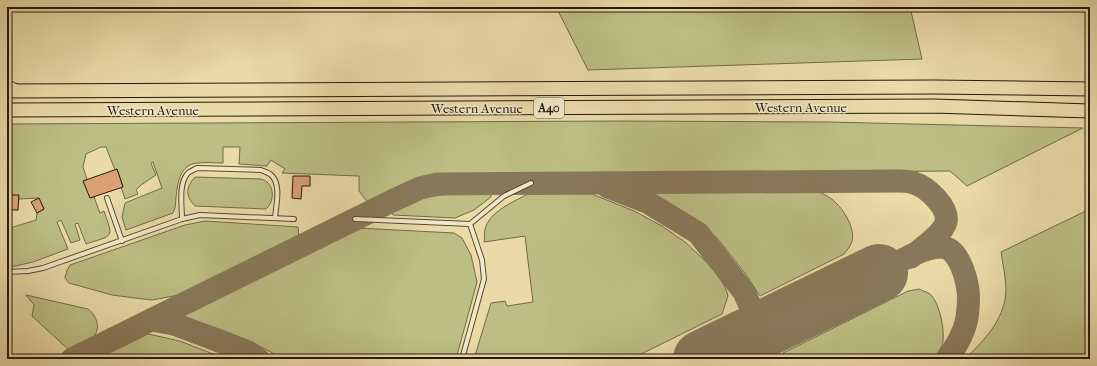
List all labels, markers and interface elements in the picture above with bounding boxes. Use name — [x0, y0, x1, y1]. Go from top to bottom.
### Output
road number: A40 — [534, 98, 564, 118]
street label: Western Avenue — [754, 100, 848, 115]
street label: Western Avenue — [430, 101, 524, 116]
street label: Western Avenue — [106, 103, 200, 118]

